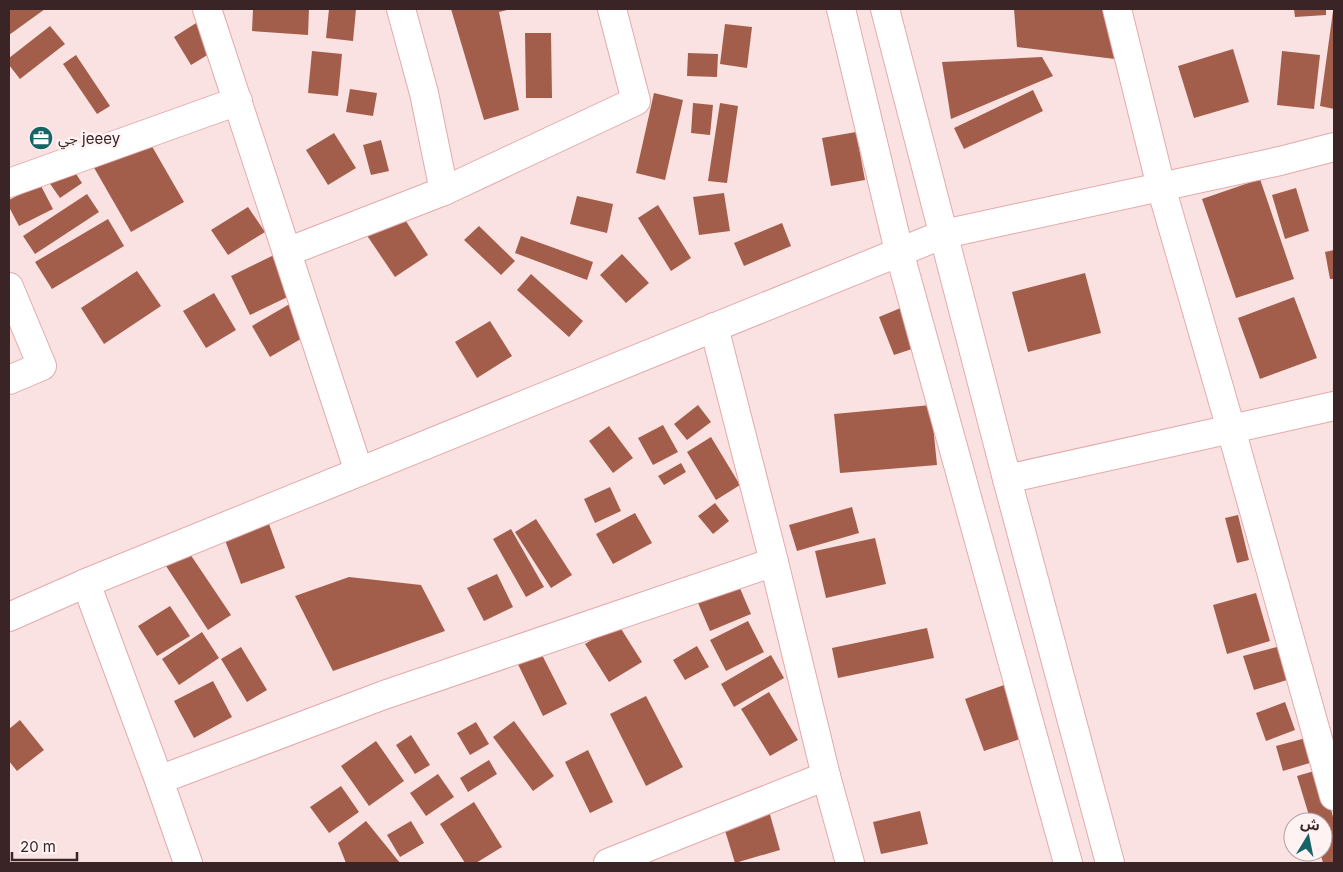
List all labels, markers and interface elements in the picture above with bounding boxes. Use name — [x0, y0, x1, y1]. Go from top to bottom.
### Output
office icon: جي jeeey — [28, 125, 54, 151]
place label: جي jeeey — [58, 129, 121, 150]
north arrow — [1283, 812, 1333, 862]
text: ش — [1299, 814, 1321, 834]
scale bar — [12, 830, 78, 862]
text: 20 m — [20, 837, 56, 856]

